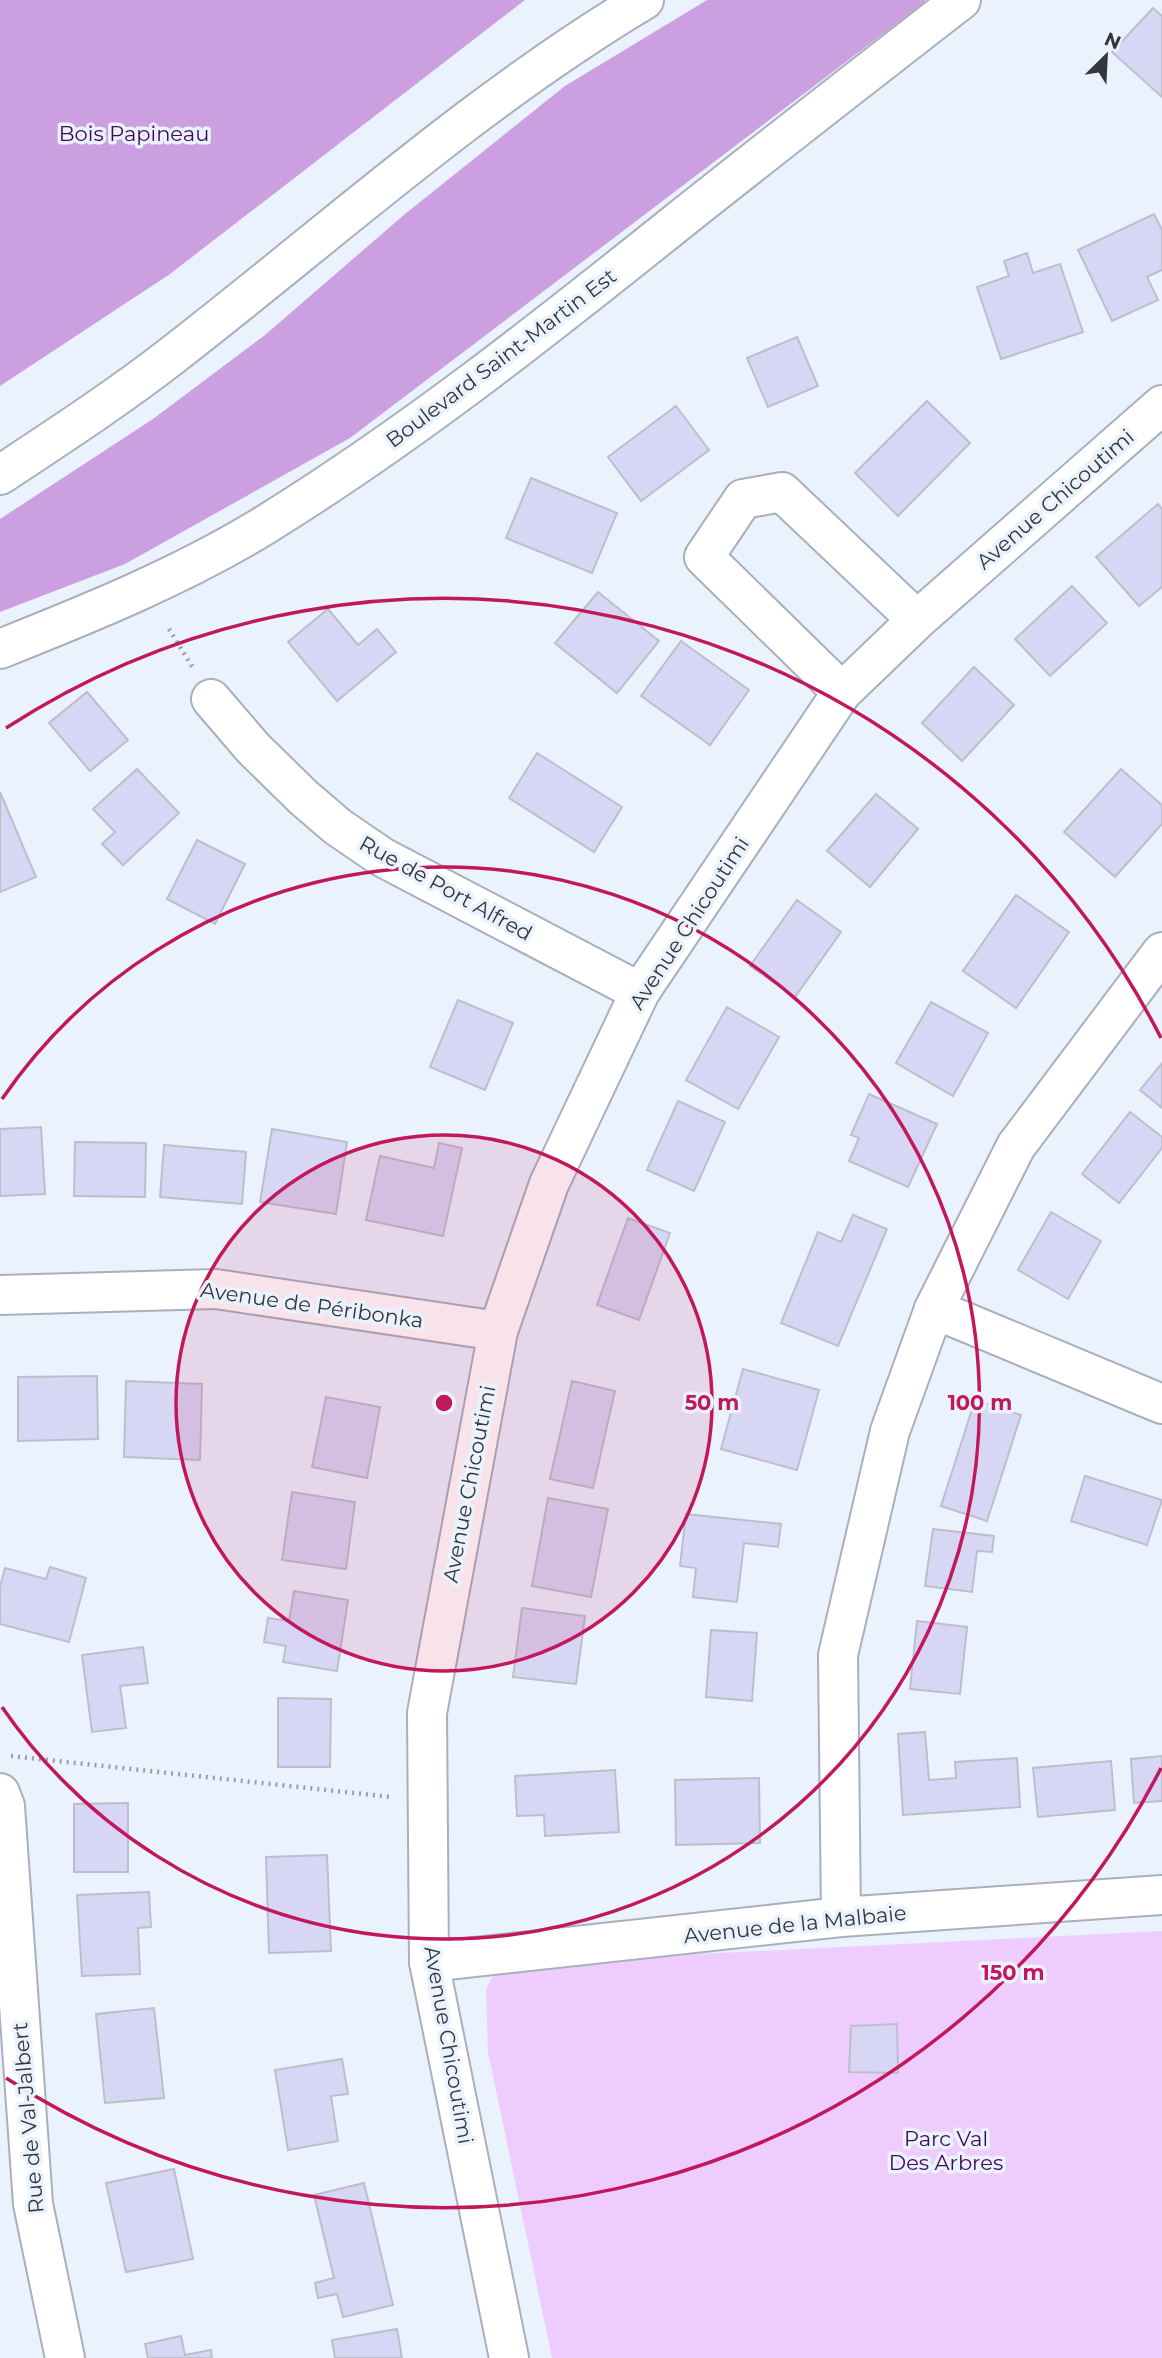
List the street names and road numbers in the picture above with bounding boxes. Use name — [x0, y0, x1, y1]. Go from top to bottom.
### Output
street label: Boulevard Saint-Martin Est — [381, 263, 621, 453]
street label: Avenue Chicoutimi — [971, 424, 1139, 574]
street label: Rue de Port Alfred — [355, 830, 537, 946]
street label: Avenue Chicoutimi — [624, 832, 754, 1014]
street label: Avenue de Péribonka — [199, 1277, 425, 1333]
street label: Avenue Chicoutimi — [438, 1383, 500, 1585]
street label: Avenue de la Malbaie — [682, 1900, 908, 1948]
street label: Avenue Chicoutimi — [419, 1944, 479, 2146]
street label: Rue de Val-Jalbert — [7, 2021, 49, 2215]

